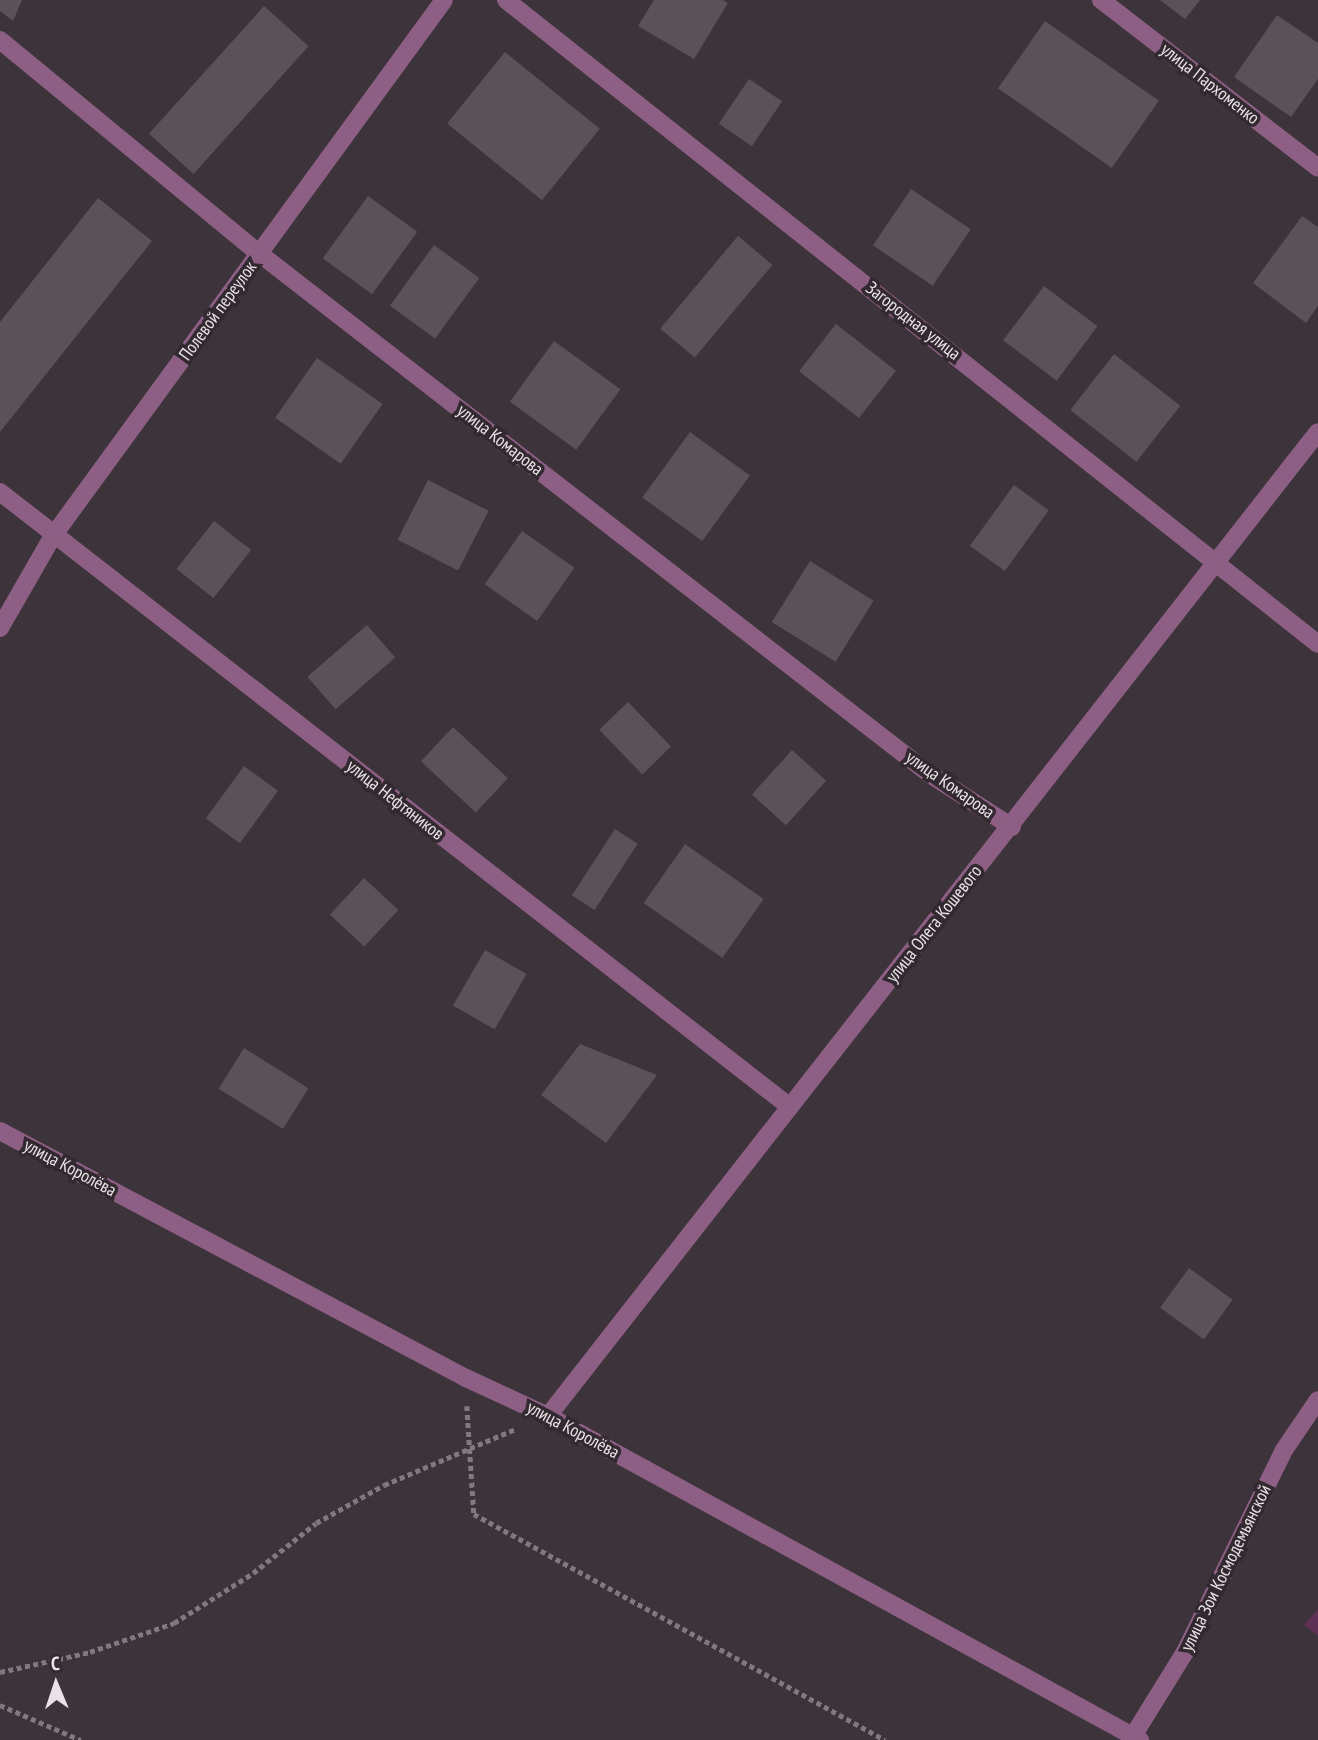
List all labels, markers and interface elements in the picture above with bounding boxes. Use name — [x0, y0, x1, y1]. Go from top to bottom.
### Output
street label: улица Пархоменко — [1156, 39, 1264, 129]
street label: Полевой переулок — [175, 257, 261, 365]
street label: Загородная улица — [861, 277, 965, 365]
street label: улица Комарова — [453, 400, 547, 480]
street label: улица Комарова — [902, 747, 998, 823]
street label: улица Нефтяников — [342, 755, 448, 845]
street label: улица Олега Кошевого — [881, 861, 987, 987]
street label: улица Королёва — [20, 1135, 120, 1201]
street label: улица Королёва — [523, 1397, 623, 1463]
street label: улица Зои Космодемьянской — [1176, 1481, 1276, 1655]
north arrow — [21, 1649, 91, 1719]
text: С — [51, 1651, 60, 1675]

